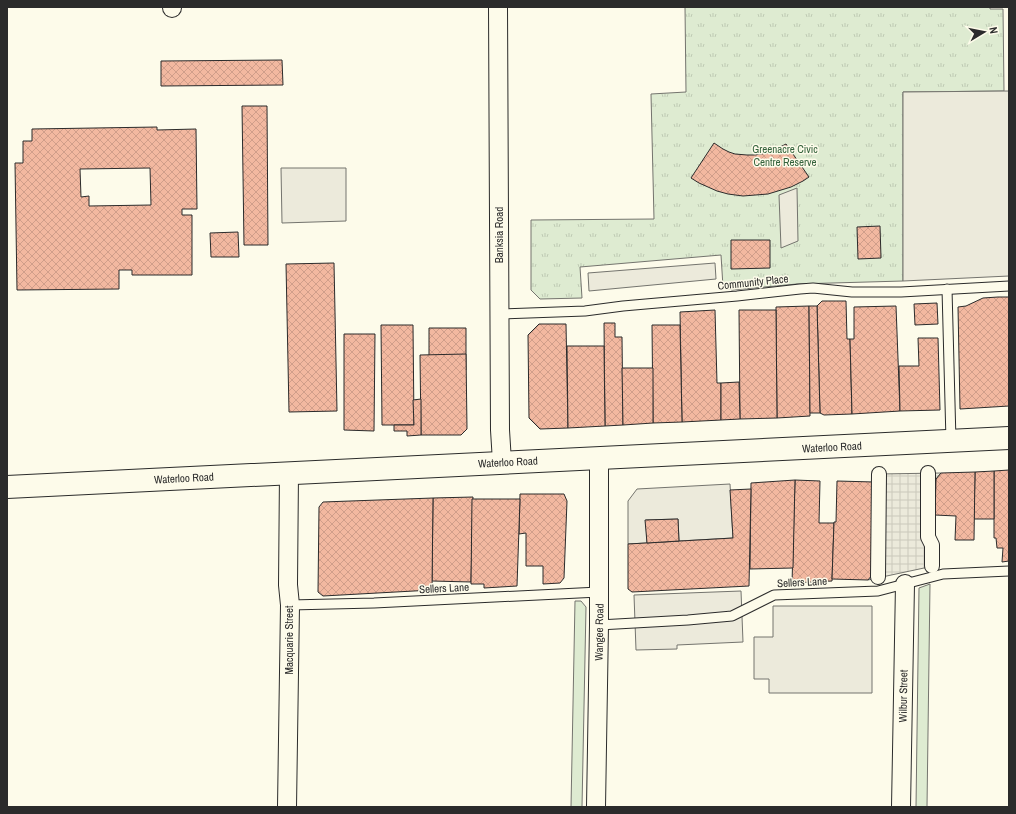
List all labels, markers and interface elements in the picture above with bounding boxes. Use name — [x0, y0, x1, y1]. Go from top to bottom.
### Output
north arrow — [964, 12, 1004, 52]
text: N — [986, 26, 1001, 35]
park label: Greenacre Civic Centre Reserve — [752, 142, 818, 169]
street label: Banksia Road — [492, 207, 506, 263]
street label: Community Place — [717, 271, 789, 293]
street label: Waterloo Road — [802, 438, 862, 456]
street label: Waterloo Road — [478, 453, 538, 471]
street label: Waterloo Road — [154, 469, 214, 487]
street label: Sellers Lane — [777, 574, 827, 590]
street label: Sellers Lane — [419, 580, 469, 596]
street label: Wangee Road — [592, 603, 606, 661]
street label: Macquarie Street — [282, 605, 296, 675]
street label: Wilbur Street — [896, 669, 910, 722]

